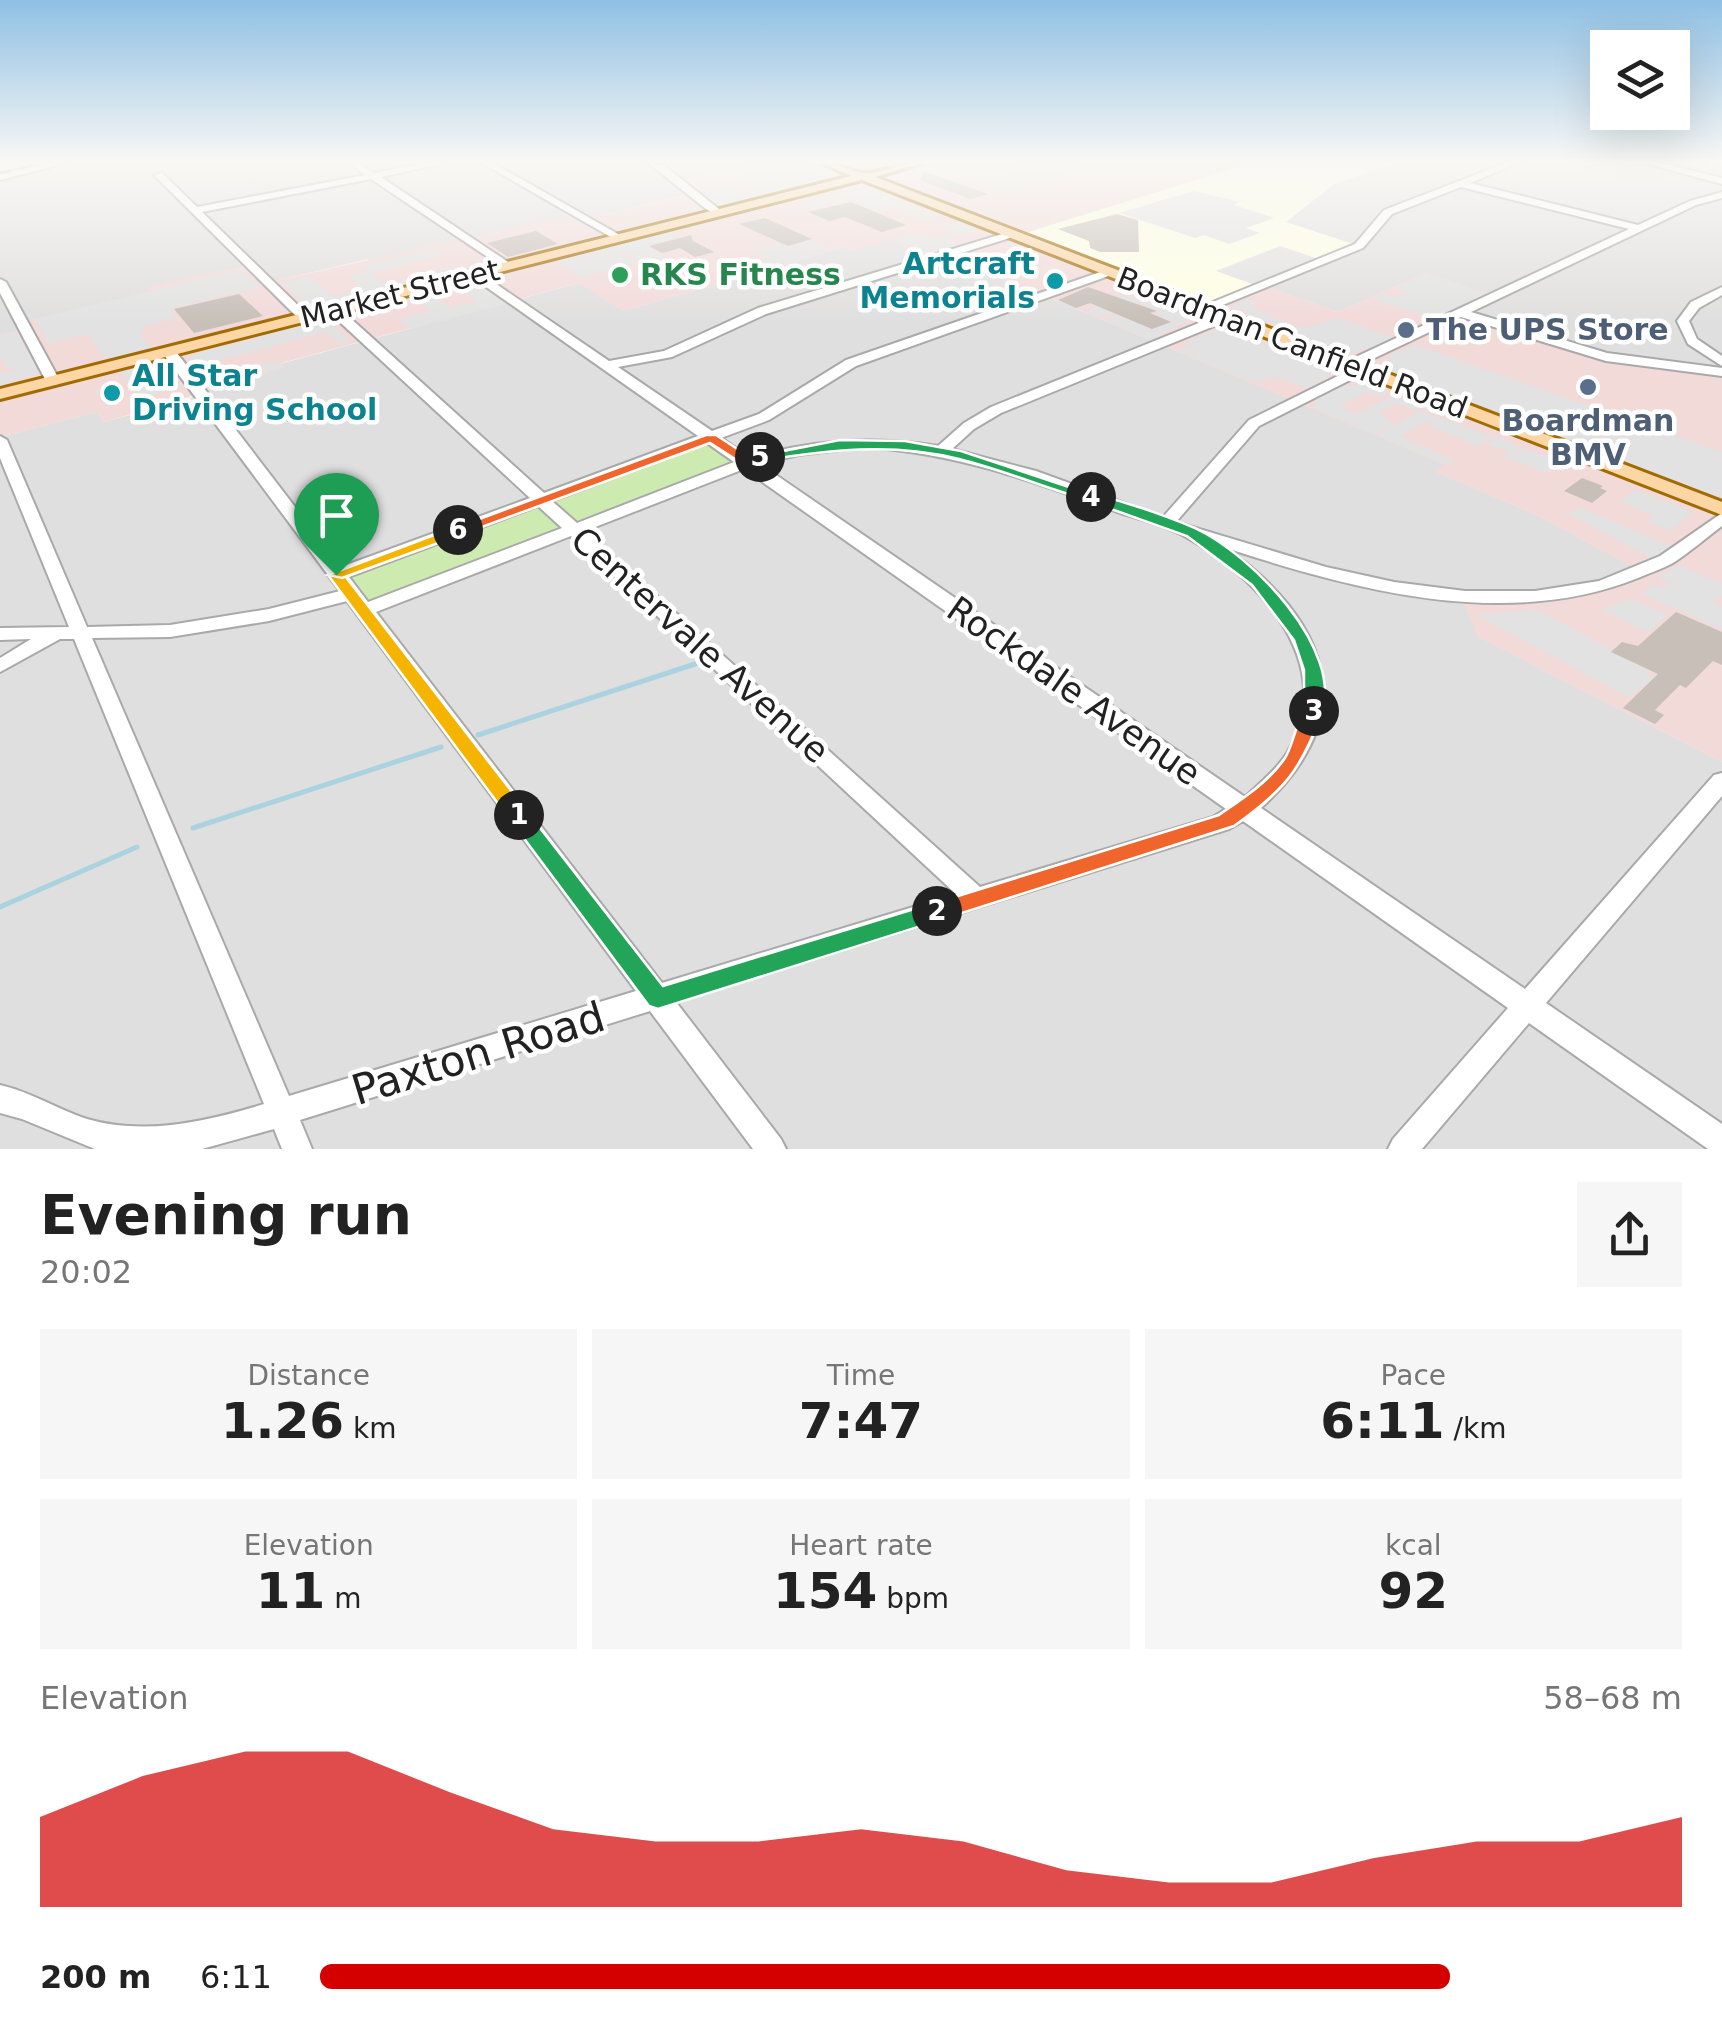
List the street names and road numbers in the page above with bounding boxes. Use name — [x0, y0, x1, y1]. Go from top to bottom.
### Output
street label: Market Street — [297, 252, 503, 335]
street label: Boardman Canfield Road — [1112, 259, 1472, 426]
street label: Centervale Avenue — [563, 519, 837, 771]
street label: Rockdale Avenue — [940, 589, 1208, 793]
street label: Paxton Road — [346, 992, 610, 1115]

